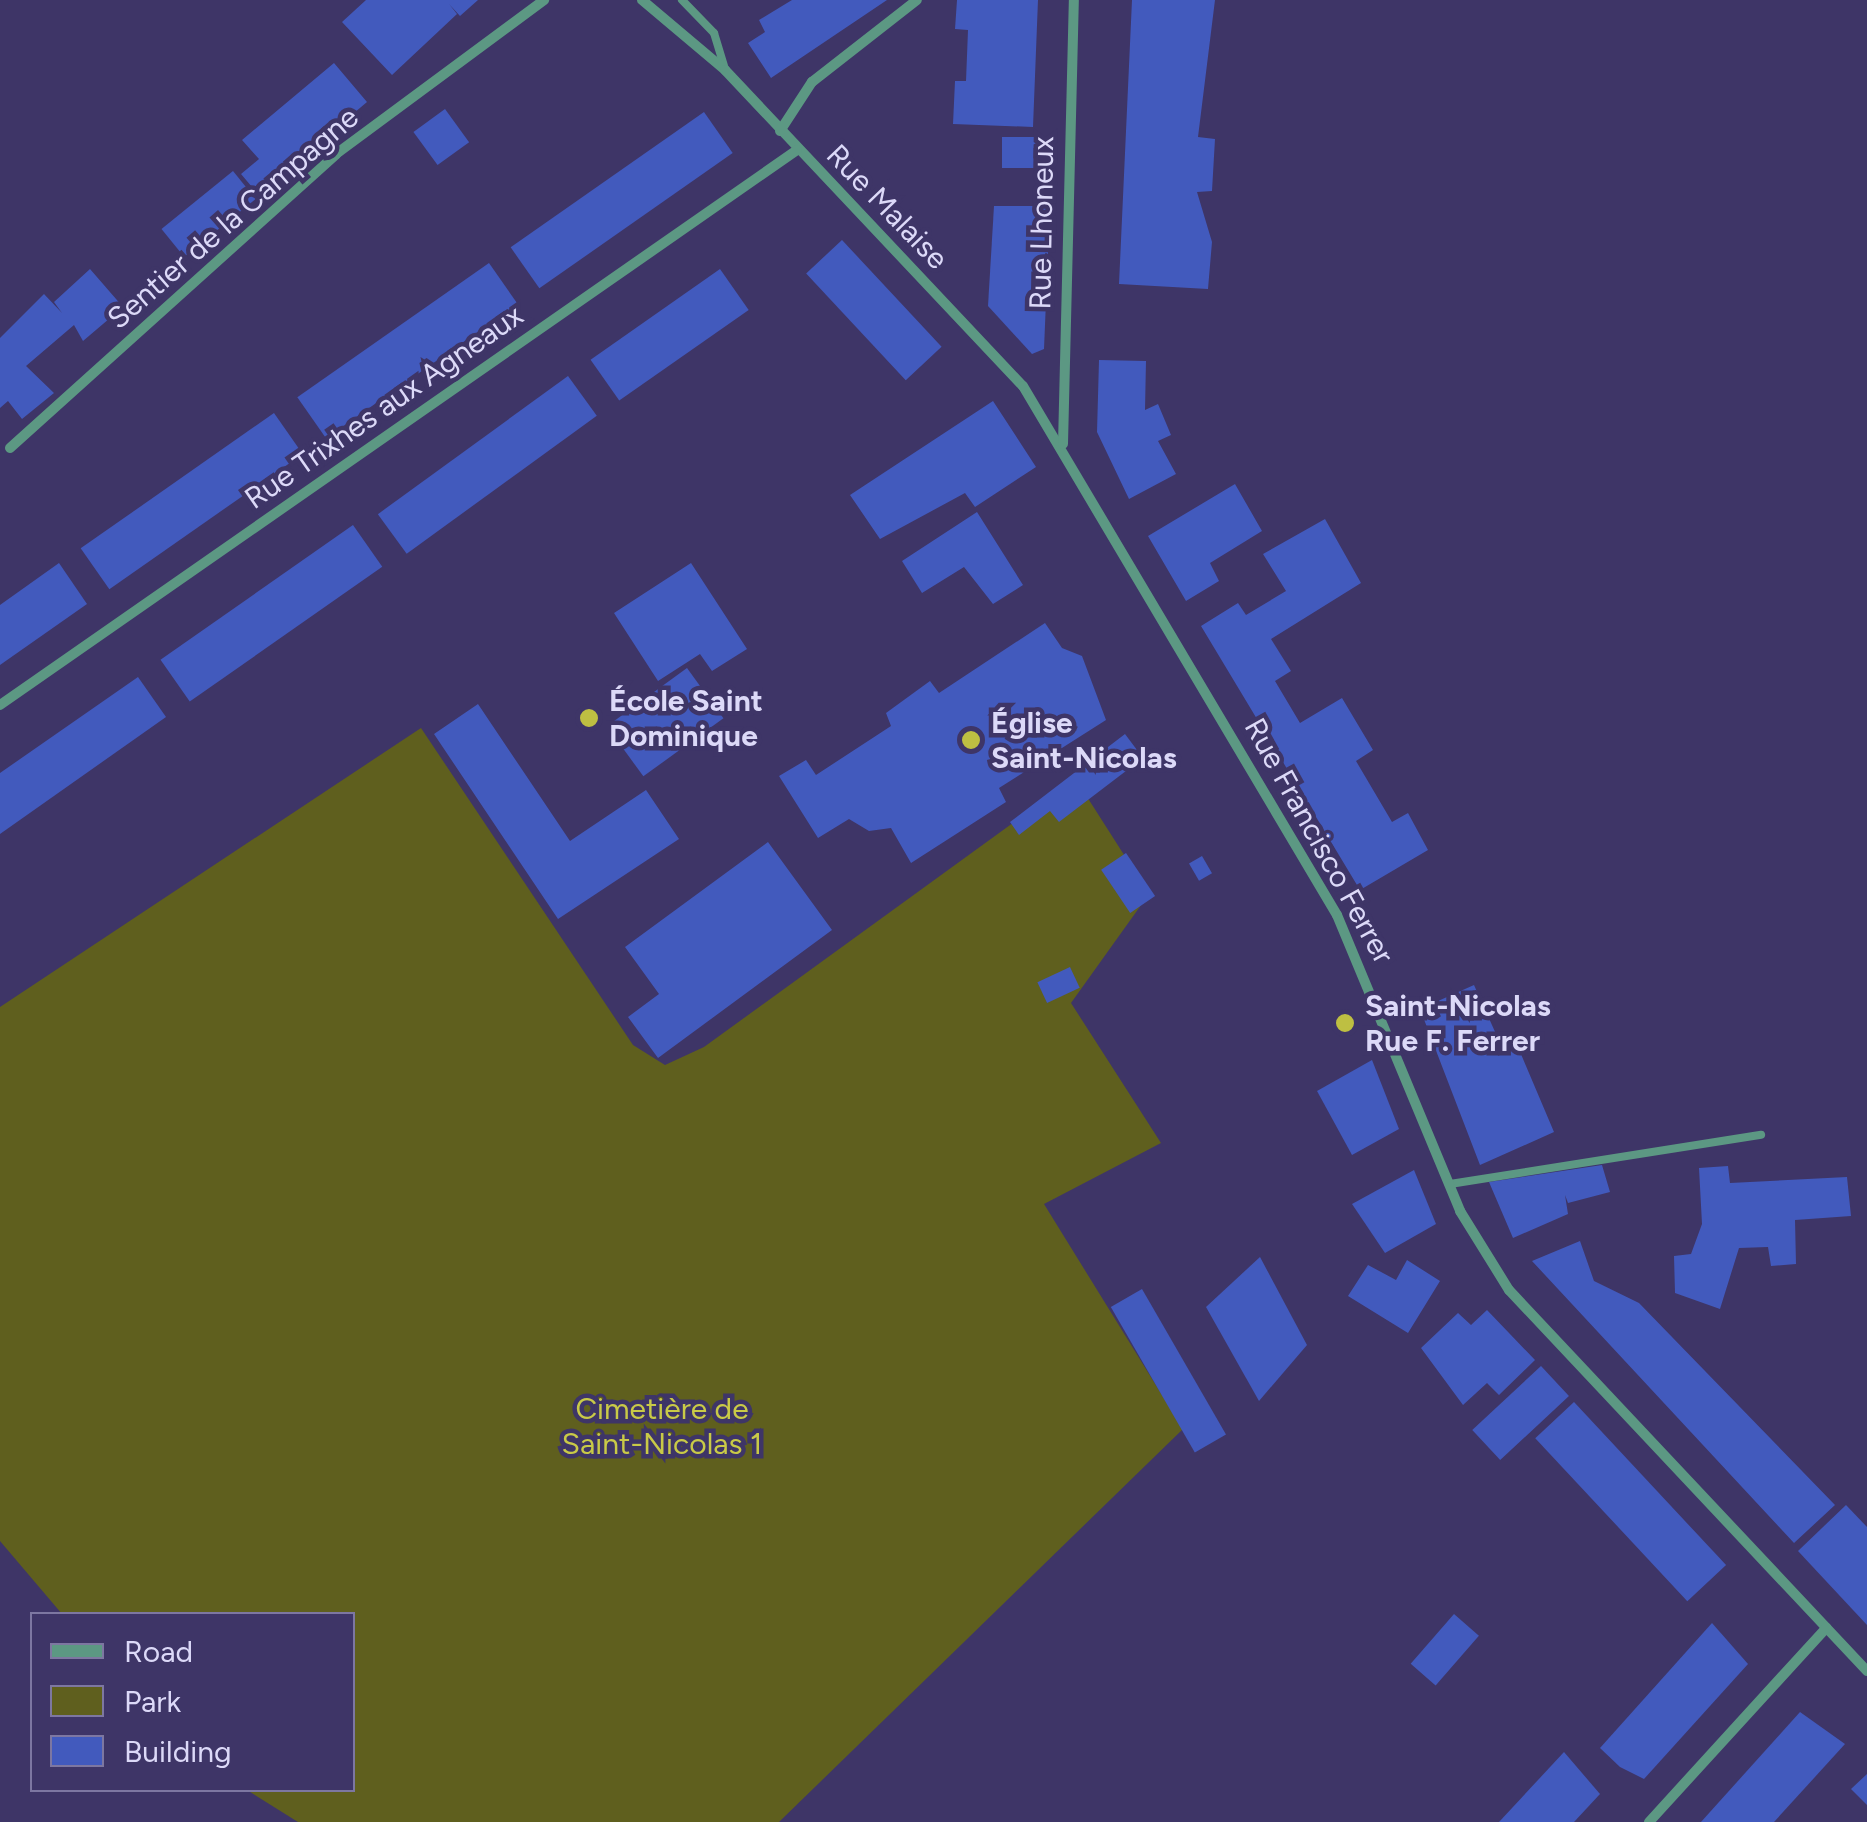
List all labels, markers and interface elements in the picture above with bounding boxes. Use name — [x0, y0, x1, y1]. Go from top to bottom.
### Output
street label: Sentier de la Campagne — [100, 99, 366, 337]
street label: Rue Lhoneux — [1022, 136, 1062, 310]
street label: Rue Malaise — [819, 137, 955, 277]
street label: Rue Trixhes aux Agneaux — [238, 297, 530, 517]
place label: École Saint Dominique — [609, 683, 763, 754]
place label: Église Saint-Nicolas — [991, 705, 1177, 776]
marker: École Saint Dominique — [578, 707, 600, 729]
street label: Rue Francisco Ferrer — [1237, 712, 1401, 970]
marker: Église Saint-Nicolas — [960, 729, 982, 751]
place label: Saint-Nicolas Rue F. Ferrer — [1365, 988, 1551, 1058]
marker: Saint-Nicolas Rue F. Ferrer — [1334, 1012, 1356, 1034]
park label: Cimetière de Saint-Nicolas 1 — [562, 1391, 762, 1462]
legend — [30, 1612, 355, 1792]
text: Road — [124, 1633, 193, 1670]
text: Park — [124, 1683, 181, 1720]
text: Building — [124, 1733, 232, 1770]

